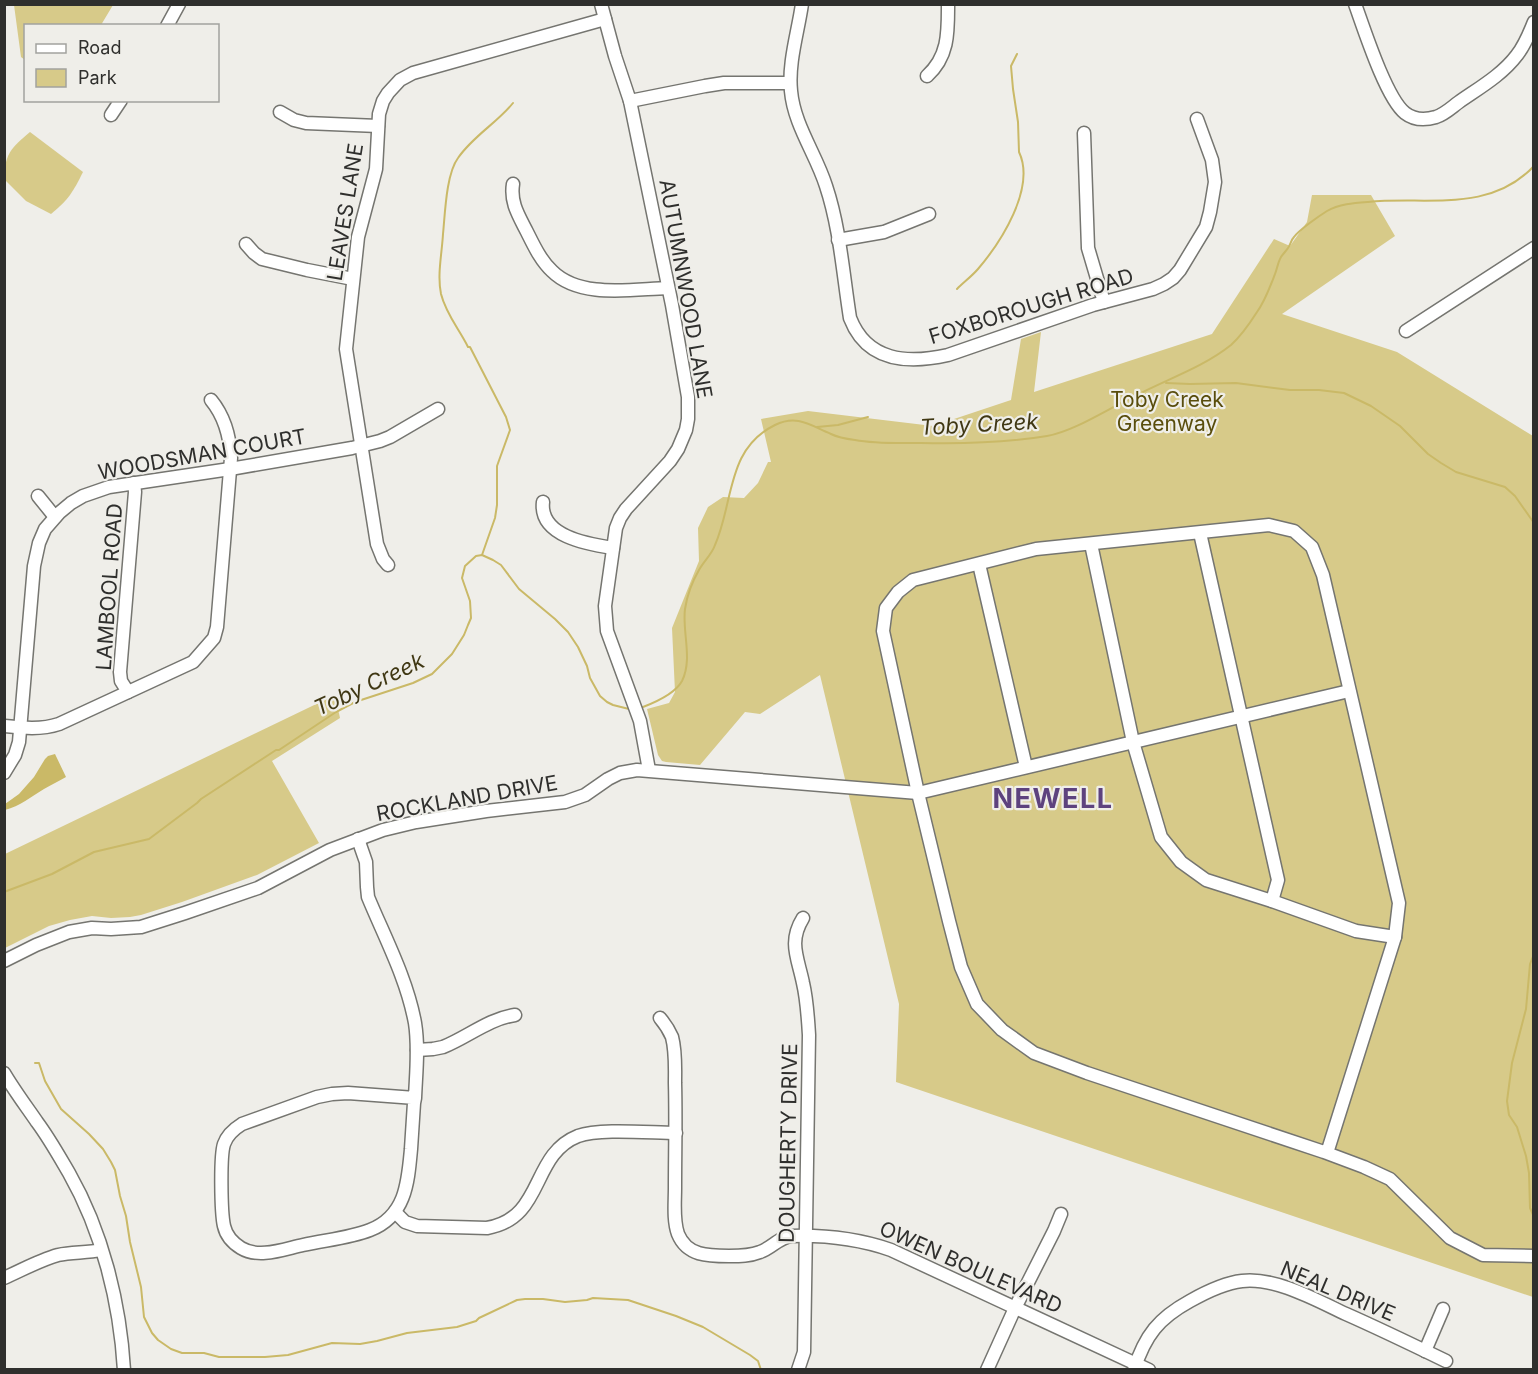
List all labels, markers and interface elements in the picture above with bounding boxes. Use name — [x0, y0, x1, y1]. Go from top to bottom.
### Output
legend — [24, 24, 219, 102]
text: Road — [78, 37, 121, 58]
text: Park — [78, 67, 117, 88]
street label: LEAVES LANE — [322, 141, 368, 283]
street label: AUTUMNWOOD LANE — [654, 177, 718, 401]
street label: FOXBOROUGH ROAD — [926, 263, 1136, 349]
park label: Toby Creek Greenway — [1110, 387, 1224, 436]
water label: Toby Creek — [919, 408, 1040, 440]
street label: WOODSMAN COURT — [96, 423, 308, 485]
street label: LAMBOOL ROAD — [91, 503, 127, 671]
water label: Toby Creek — [310, 647, 429, 721]
street label: ROCKLAND DRIVE — [374, 770, 560, 826]
district label: NEWELL — [993, 782, 1113, 815]
street label: DOUGHERTY DRIVE — [774, 1043, 802, 1243]
street label: OWEN BOULEVARD — [876, 1215, 1066, 1319]
street label: NEAL DRIVE — [1277, 1256, 1399, 1326]

